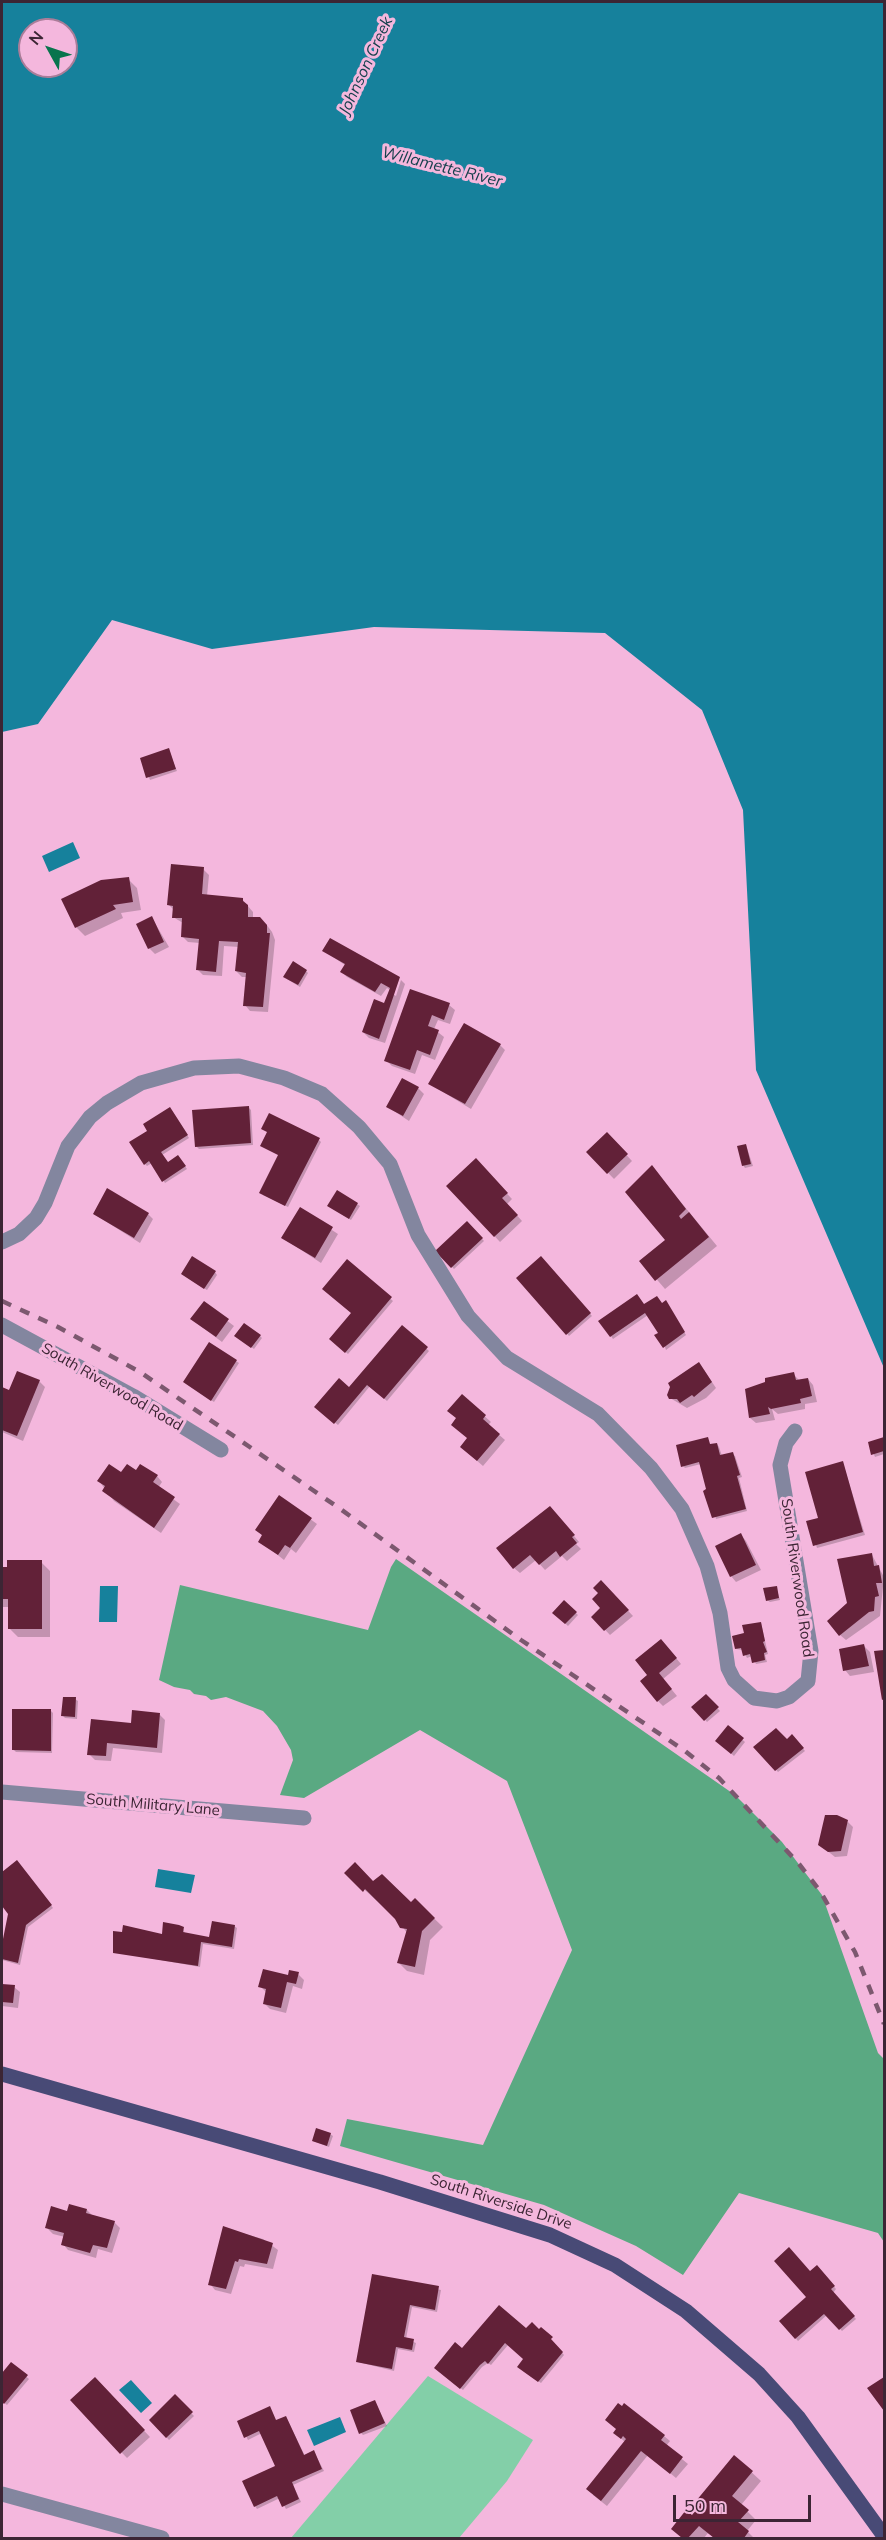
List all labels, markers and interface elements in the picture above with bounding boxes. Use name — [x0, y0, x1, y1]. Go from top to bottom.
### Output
water label: Johnson Creek — [335, 14, 397, 118]
north arrow — [18, 18, 78, 78]
text: N — [24, 27, 47, 49]
water label: Willamette River — [380, 143, 504, 191]
street label: South Riverwood Road — [38, 1339, 186, 1435]
street label: South Riverwood Road — [777, 1497, 817, 1659]
street label: South Military Lane — [85, 1790, 221, 1820]
street label: South Riverside Drive — [428, 2171, 574, 2233]
scale bar — [676, 2483, 814, 2521]
text: 50 m — [684, 2494, 726, 2517]

